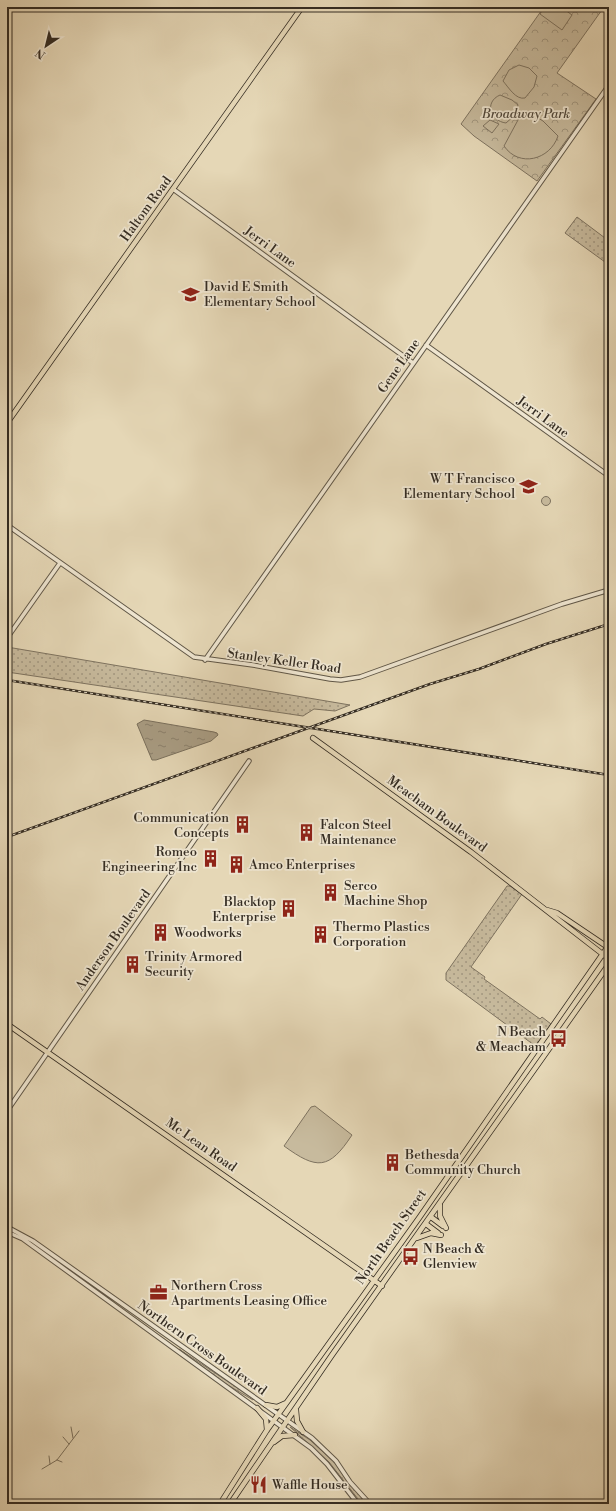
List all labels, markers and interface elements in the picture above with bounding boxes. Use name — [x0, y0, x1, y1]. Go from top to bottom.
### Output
north arrow — [26, 26, 66, 66]
text: N — [33, 45, 48, 62]
park label: Broadway Park — [481, 106, 570, 122]
street label: Haltom Road — [117, 173, 175, 245]
street label: Jerri Lane — [240, 222, 299, 271]
place label: David E Smith Elementary School — [204, 279, 316, 310]
school or university icon: David E Smith Elementary School — [181, 284, 201, 304]
street label: Gene Lane — [374, 335, 424, 396]
street label: Jerri Lane — [513, 392, 572, 441]
place label: W T Francisco Elementary School — [403, 471, 515, 502]
school or university icon: W T Francisco Elementary School — [518, 476, 538, 496]
street label: Stanley Keller Road — [226, 645, 342, 677]
street label: Meacham Boulevard — [384, 772, 491, 856]
place label: Communication Concepts — [133, 810, 229, 841]
building icon: Communication Concepts — [232, 815, 252, 835]
place label: Falcon Steel Maintenance — [320, 817, 397, 848]
building icon: Falcon Steel Maintenance — [297, 822, 317, 842]
place label: Romeo Engineering Inc — [102, 844, 197, 875]
building icon: Romeo Engineering Inc — [200, 849, 220, 869]
building icon: Amco Enterprises — [226, 855, 246, 875]
place label: Amco Enterprises — [248, 857, 356, 873]
place label: Serco Machine Shop — [344, 878, 428, 909]
building icon: Serco Machine Shop — [321, 883, 341, 903]
street label: Anderson Boulevard — [72, 886, 154, 994]
place label: Blacktop Enterprise — [212, 894, 276, 925]
building icon: Blacktop Enterprise — [279, 899, 299, 919]
place label: Thermo Plastics Corporation — [333, 919, 430, 950]
building icon: Woodworks — [151, 923, 171, 943]
building icon: Thermo Plastics Corporation — [310, 924, 330, 944]
place label: Woodworks — [173, 925, 242, 941]
place label: Trinity Armored Security — [145, 949, 243, 980]
building icon: Trinity Armored Security — [122, 954, 142, 974]
place label: N Beach & Meacham — [476, 1024, 547, 1055]
bus stop icon: N Beach & Meacham — [549, 1029, 569, 1049]
street label: Mc Lean Road — [162, 1115, 240, 1176]
place label: Bethesda Community Church — [404, 1147, 521, 1178]
building icon: Bethesda Community Church — [382, 1152, 402, 1172]
street label: North Beach Street — [352, 1186, 430, 1288]
place label: N Beach & Glenview — [423, 1241, 486, 1272]
bus stop icon: N Beach & Glenview — [400, 1246, 420, 1266]
place label: Northern Cross Apartments Leasing Office — [170, 1278, 328, 1309]
office icon: Northern Cross Apartments Leasing Office — [148, 1283, 168, 1303]
street label: Northern Cross Boulevard — [134, 1297, 270, 1399]
restaurant icon: Waffle House — [249, 1475, 269, 1495]
place label: Waffle House — [271, 1477, 348, 1493]

